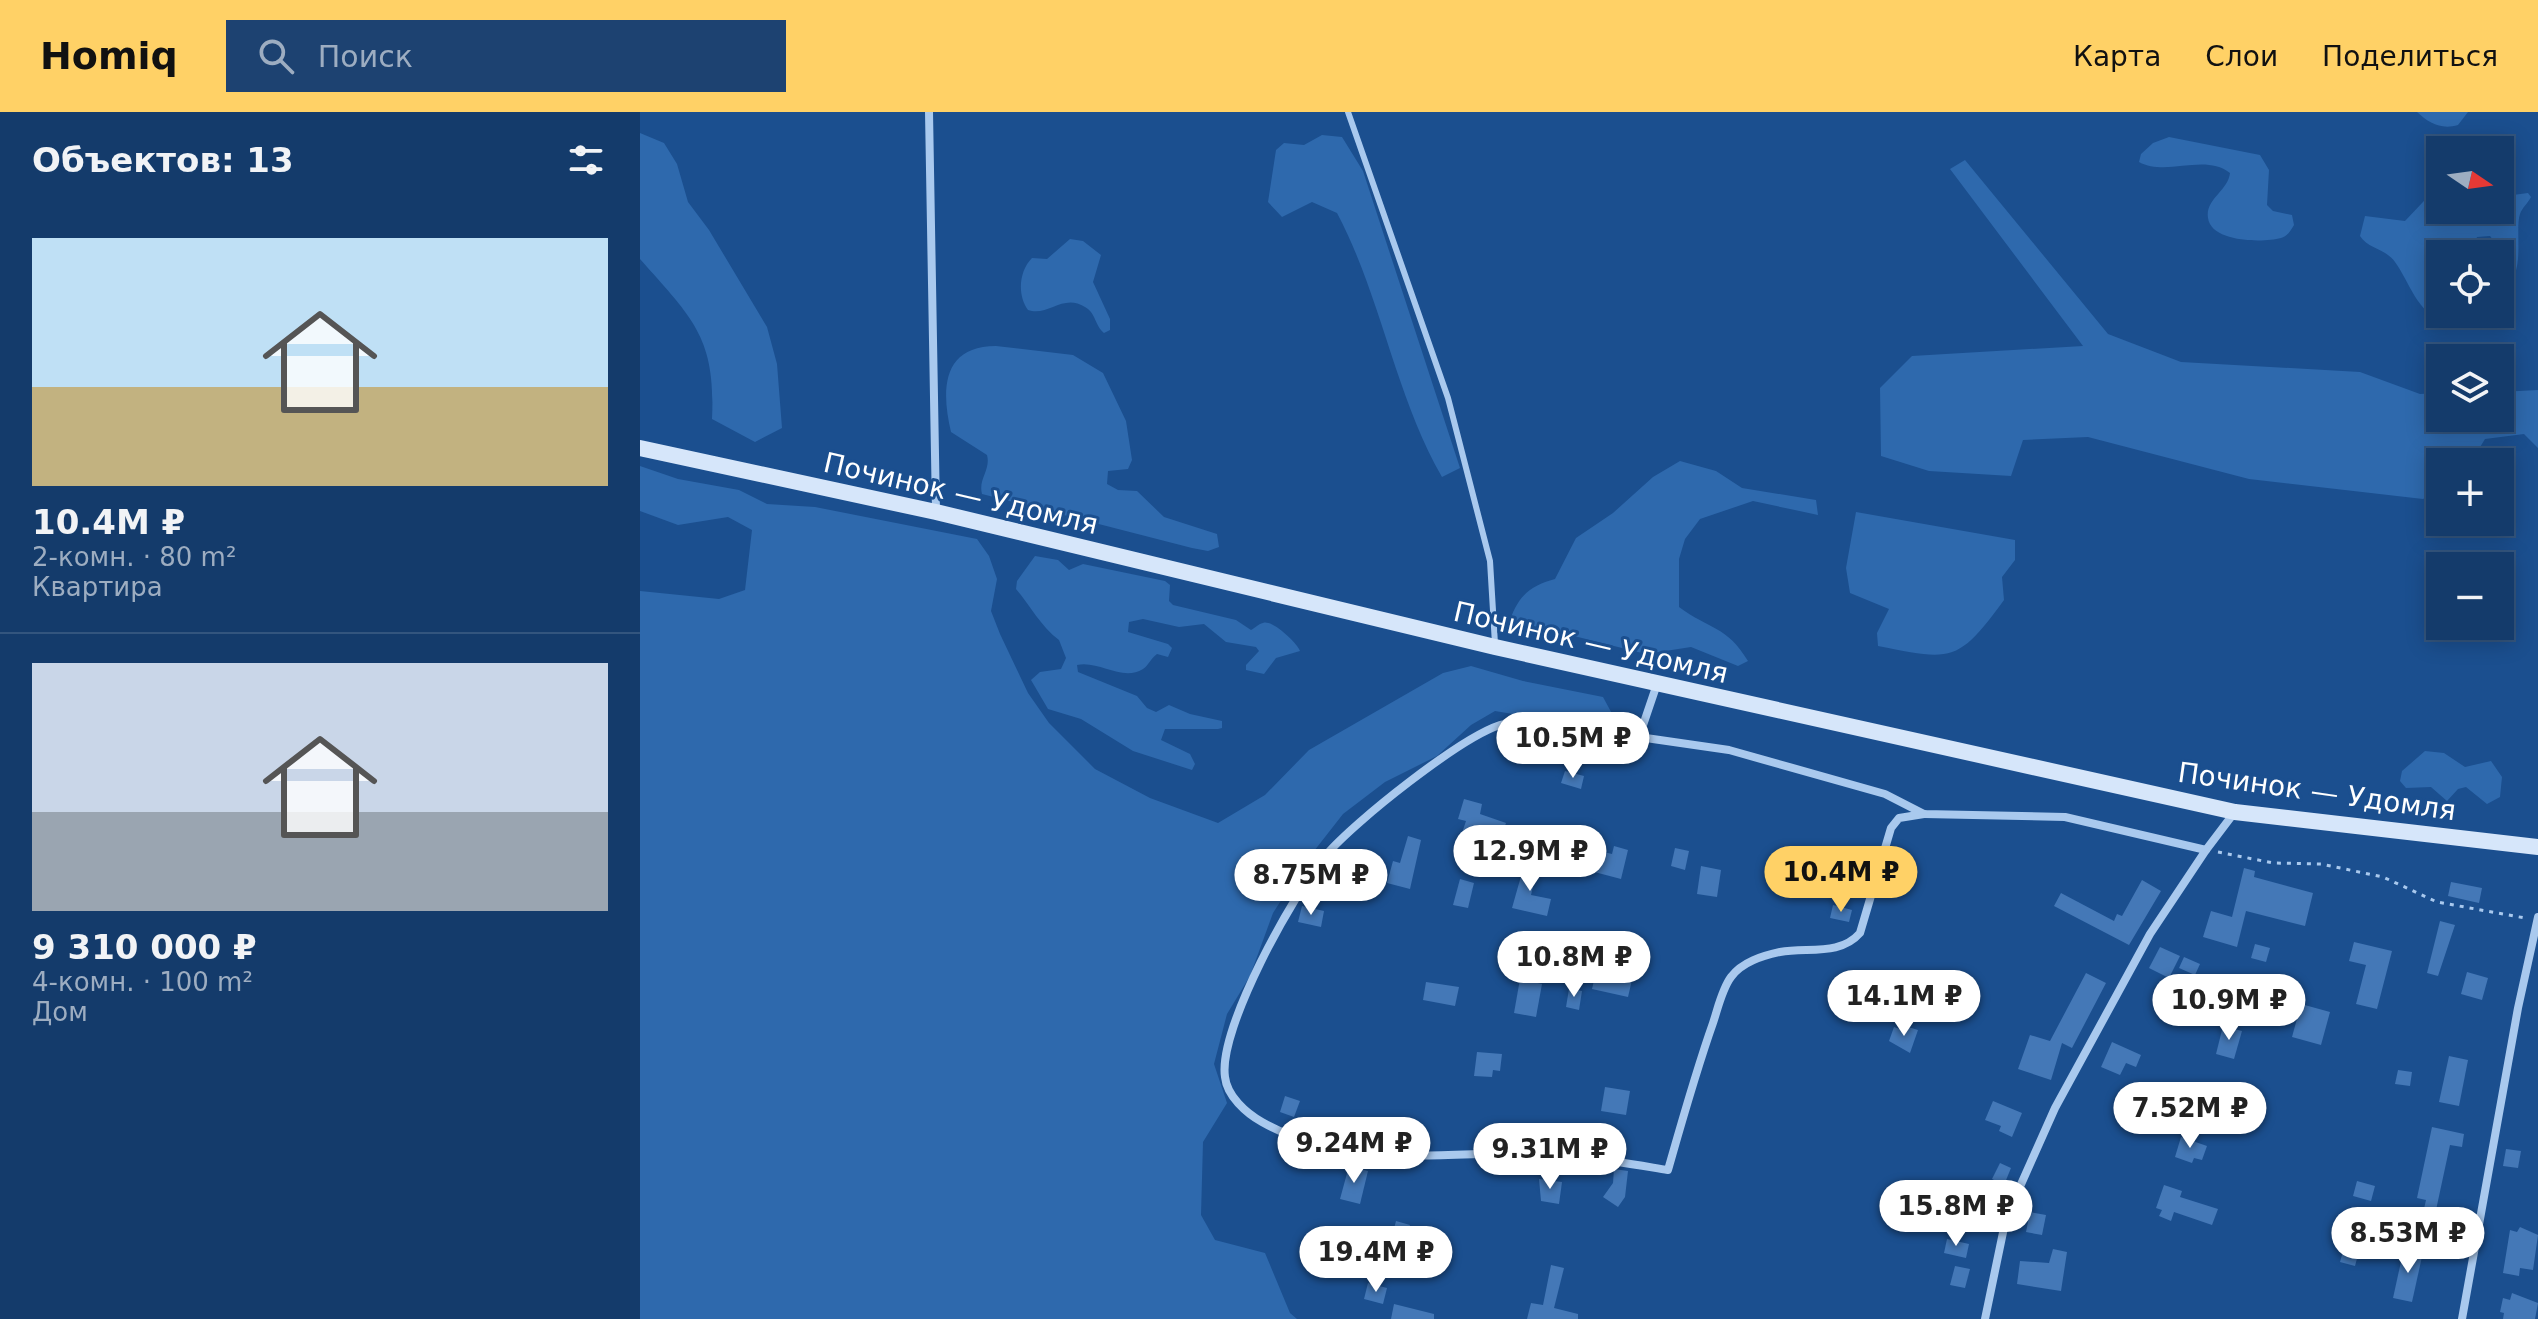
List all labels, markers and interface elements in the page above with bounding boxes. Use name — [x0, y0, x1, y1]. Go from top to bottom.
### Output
search box — [226, 20, 786, 92]
text: Homiq — [40, 34, 178, 78]
icon: search — [254, 34, 298, 78]
text: Поиск — [318, 39, 413, 74]
text: Карта — [2073, 40, 2161, 73]
text: Слои — [2205, 40, 2278, 73]
text: Поделиться — [2322, 40, 2498, 73]
north arrow — [2426, 136, 2514, 224]
map controls — [2426, 136, 2514, 640]
icon: filters — [564, 138, 608, 182]
text: Объектов: 13 — [32, 140, 294, 180]
button: locate — [2426, 240, 2514, 328]
icon: home — [248, 290, 392, 434]
button: layers — [2426, 344, 2514, 432]
street label: Починок — Удомля — [821, 446, 1101, 541]
button: + — [2426, 448, 2514, 536]
text: 10.4M ₽ — [32, 502, 185, 542]
text: 2-комн. · 80 m² — [32, 542, 236, 572]
button: − — [2426, 552, 2514, 640]
text: Квартира — [32, 572, 163, 602]
street label: Починок — Удомля — [1451, 595, 1731, 690]
pin: 10.5M ₽ — [1499, 712, 1647, 780]
icon: home — [248, 715, 392, 859]
text: 10.5M ₽ — [1514, 723, 1632, 753]
street label: Починок — Удомля — [2176, 756, 2458, 827]
pin: 12.9M ₽ — [1456, 825, 1604, 893]
text: 12.9M ₽ — [1471, 836, 1589, 866]
pin: 10.4M ₽ — [1767, 846, 1915, 914]
pin: 8.75M ₽ — [1237, 849, 1385, 917]
text: 10.4M ₽ — [1782, 857, 1900, 887]
text: 8.75M ₽ — [1252, 860, 1370, 890]
text: 9 310 000 ₽ — [32, 927, 257, 967]
pin: 10.8M ₽ — [1500, 931, 1648, 999]
text: 10.8M ₽ — [1515, 942, 1633, 972]
text: 4-комн. · 100 m² — [32, 967, 253, 997]
pin: 14.1M ₽ — [1830, 970, 1978, 1038]
pin: 10.9M ₽ — [2155, 974, 2303, 1042]
text: 14.1M ₽ — [1845, 981, 1963, 1011]
text: 10.9M ₽ — [2170, 985, 2288, 1015]
text: Дом — [32, 997, 88, 1027]
pin: 7.52M ₽ — [2116, 1082, 2264, 1150]
text: 7.52M ₽ — [2131, 1093, 2249, 1123]
pin: 9.24M ₽ — [1280, 1117, 1428, 1185]
pin: 9.31M ₽ — [1476, 1123, 1624, 1191]
text: 9.24M ₽ — [1295, 1128, 1413, 1158]
text: 9.31M ₽ — [1491, 1134, 1609, 1164]
pin: 15.8M ₽ — [1882, 1180, 2030, 1248]
text: 15.8M ₽ — [1897, 1191, 2015, 1221]
pin: 8.53M ₽ — [2334, 1207, 2482, 1275]
text: 8.53M ₽ — [2349, 1218, 2467, 1248]
pin: 19.4M ₽ — [1302, 1226, 1450, 1294]
text: 19.4M ₽ — [1317, 1237, 1435, 1267]

